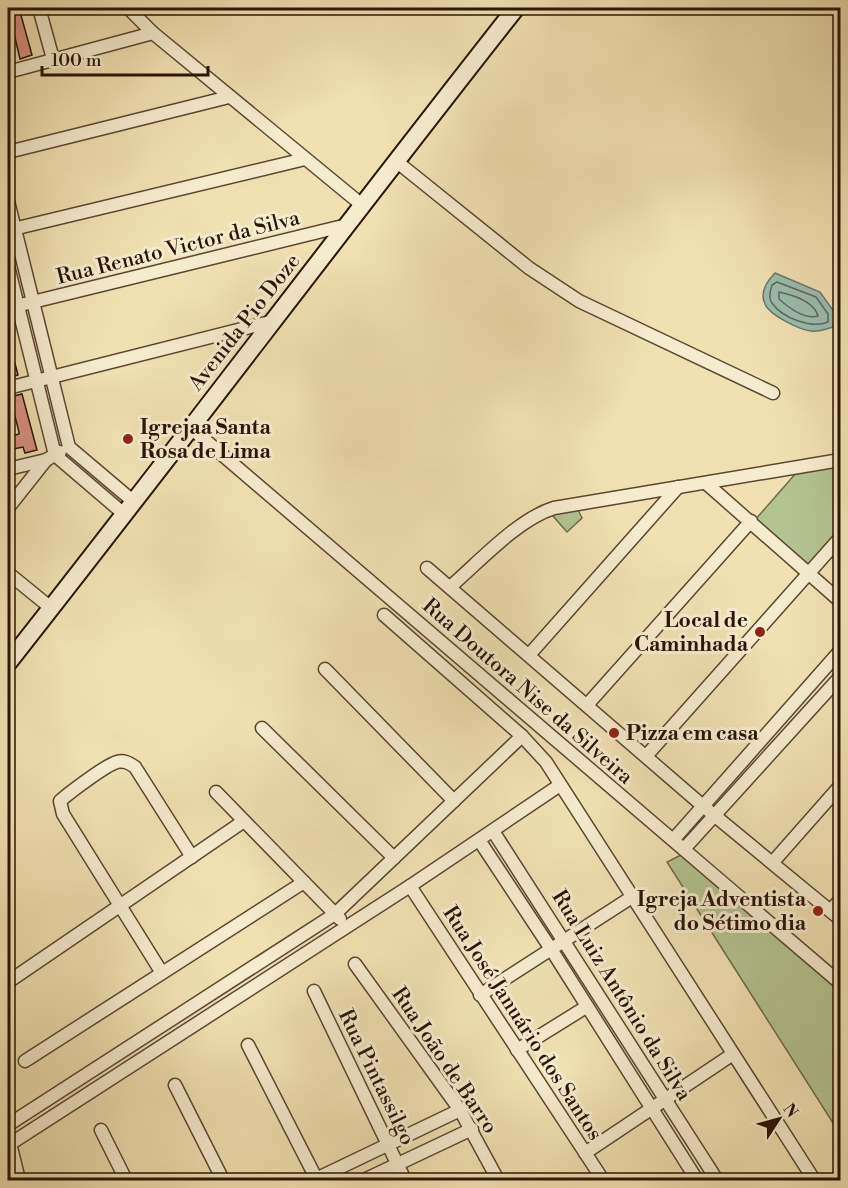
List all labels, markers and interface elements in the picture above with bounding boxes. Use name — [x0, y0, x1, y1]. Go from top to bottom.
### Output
scale bar — [42, 39, 208, 77]
text: 100 m — [51, 49, 102, 72]
street label: Rua Renato Victor da Silva — [54, 205, 303, 291]
street label: Avenida Pio Doze — [183, 249, 306, 397]
place label: Igrejaa Santa Rosa de Lima — [140, 415, 272, 465]
marker: Igrejaa Santa Rosa de Lima — [121, 432, 135, 446]
street label: Rua Doutora Nise da Silveira — [417, 593, 638, 791]
place label: Local de Caminhada — [634, 608, 749, 658]
marker: Local de Caminhada — [753, 625, 767, 639]
place label: Pizza em casa — [626, 721, 759, 747]
marker: Pizza em casa — [607, 726, 621, 740]
street label: Rua Luiz Antônio da Silva — [546, 885, 697, 1106]
place label: Igreja Adventista do Sétimo dia — [637, 887, 807, 937]
street label: Rua José Januário dos Santos — [437, 901, 608, 1146]
marker: Igreja Adventista do Sétimo dia — [811, 904, 825, 918]
street label: Rua João de Barro — [385, 982, 503, 1139]
street label: Rua Pintassilgo — [332, 1005, 420, 1150]
north arrow — [749, 1089, 809, 1149]
text: N — [779, 1100, 802, 1122]

